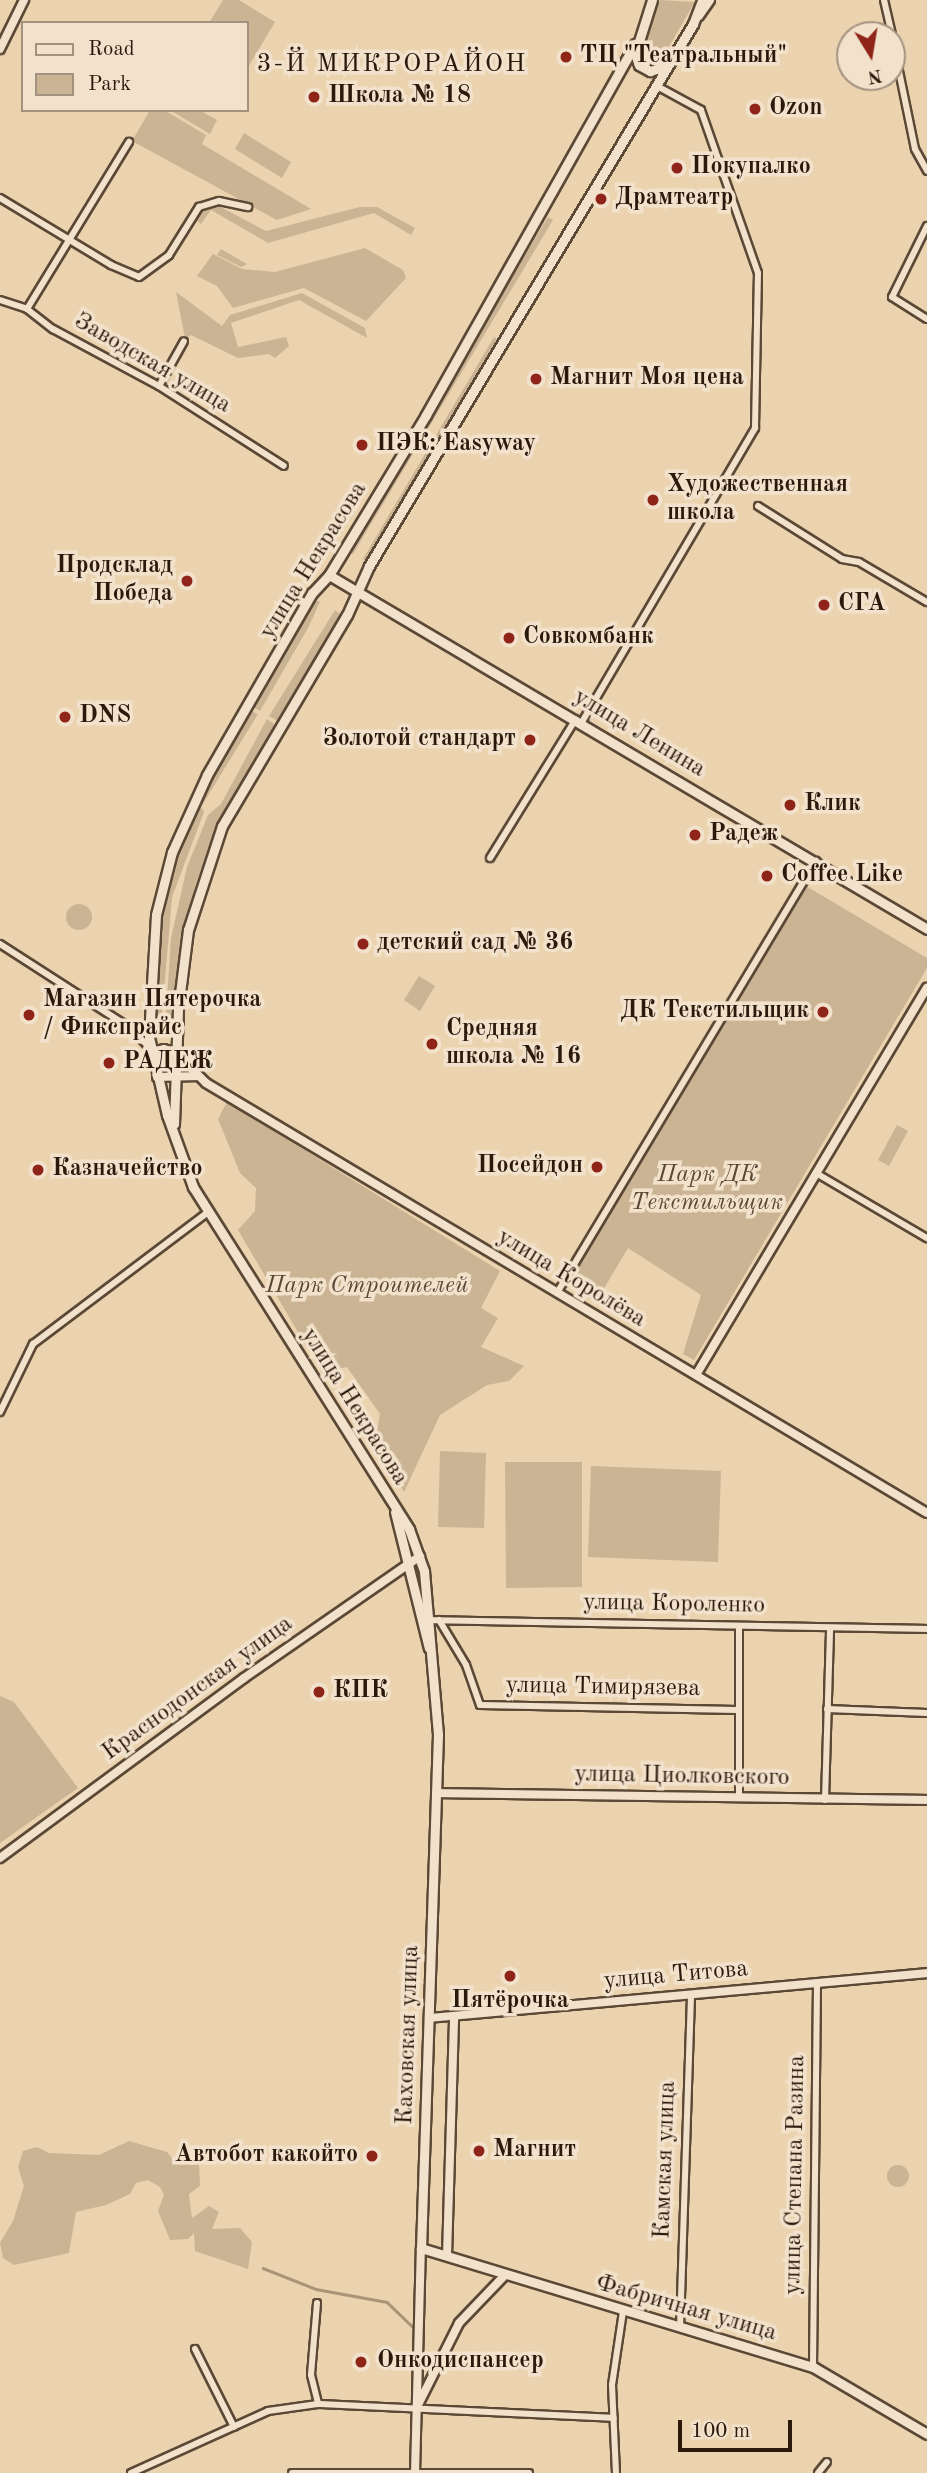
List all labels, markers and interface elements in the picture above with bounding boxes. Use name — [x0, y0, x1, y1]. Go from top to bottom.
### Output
legend — [21, 21, 248, 112]
north arrow — [836, 21, 906, 91]
text: Road — [88, 39, 135, 60]
place label: ТЦ "Театральный" — [580, 43, 787, 71]
district label: 3-Й МИКРОРАЙОН — [258, 49, 526, 81]
marker: ТЦ "Театральный" — [558, 49, 574, 65]
text: N — [866, 64, 884, 86]
text: Park — [88, 74, 131, 95]
place label: Школа № 18 — [328, 83, 471, 111]
marker: Школа № 18 — [306, 89, 322, 105]
place label: Ozon — [769, 95, 823, 123]
marker: Ozon — [747, 101, 763, 117]
place label: Покупалко — [691, 154, 811, 182]
marker: Покупалко — [669, 160, 685, 176]
place label: Драмтеатр — [615, 185, 733, 213]
marker: Драмтеатр — [593, 191, 609, 207]
street label: Заводская улица — [68, 307, 236, 421]
place label: Магнит Моя цена — [550, 365, 744, 393]
marker: Магнит Моя цена — [528, 371, 544, 387]
place label: ПЭК: Easyway — [376, 431, 536, 459]
marker: ПЭК: Easyway — [354, 437, 370, 453]
place label: Художественная школа — [667, 472, 848, 528]
street label: улица Некрасова — [254, 477, 374, 645]
marker: Художественная школа — [645, 492, 661, 508]
place label: Продсклад Победа — [56, 553, 173, 609]
marker: Продсклад Победа — [179, 573, 195, 589]
place label: СГА — [838, 591, 886, 619]
marker: СГА — [816, 597, 832, 613]
place label: Совкомбанк — [523, 624, 654, 652]
marker: Совкомбанк — [501, 630, 517, 646]
street label: улица Ленина — [568, 683, 710, 785]
place label: DNS — [79, 703, 131, 731]
marker: DNS — [57, 709, 73, 725]
place label: Золотой стандарт — [323, 726, 516, 754]
marker: Золотой стандарт — [522, 732, 538, 748]
place label: Клик — [804, 791, 861, 819]
marker: Клик — [782, 797, 798, 813]
place label: Радеж — [709, 821, 778, 849]
marker: Радеж — [687, 827, 703, 843]
place label: Coffee Like — [781, 862, 903, 890]
marker: Coffee Like — [759, 868, 775, 884]
place label: детский сад № 36 — [377, 930, 573, 958]
marker: детский сад № 36 — [355, 936, 371, 952]
place label: Магазин Пятерочка / Фикспрайс — [43, 987, 262, 1043]
place label: ДК Текстильщик — [620, 998, 809, 1026]
marker: ДК Текстильщик — [815, 1004, 831, 1020]
marker: Магазин Пятерочка / Фикспрайс — [21, 1007, 37, 1023]
place label: Средняя школа № 16 — [446, 1016, 581, 1072]
marker: Средняя школа № 16 — [424, 1036, 440, 1052]
place label: РАДЕЖ — [123, 1049, 213, 1077]
marker: РАДЕЖ — [101, 1055, 117, 1071]
place label: Посейдон — [477, 1153, 583, 1181]
place label: Казначейство — [52, 1156, 203, 1184]
marker: Посейдон — [589, 1159, 605, 1175]
marker: Казначейство — [30, 1162, 46, 1178]
park label: Парк ДК Текстильщик — [631, 1162, 783, 1218]
street label: улица Королёва — [491, 1223, 651, 1335]
park label: Парк Строителей — [266, 1273, 468, 1301]
street label: улица Некрасова — [294, 1323, 414, 1491]
street label: улица Короленко — [583, 1589, 765, 1621]
street label: Краснодонская улица — [97, 1610, 299, 1768]
street label: улица Тимирязева — [505, 1672, 701, 1704]
place label: КПК — [333, 1678, 388, 1706]
marker: КПК — [311, 1684, 327, 1700]
street label: улица Циолковского — [574, 1761, 790, 1793]
street label: Каховская улица — [391, 1945, 427, 2125]
street label: улица Титова — [603, 1955, 749, 1997]
marker: Пятёрочка — [502, 1968, 518, 1984]
place label: Пятёрочка — [451, 1988, 569, 2016]
street label: улица Степана Разина — [780, 2055, 812, 2295]
street label: Камская улица — [649, 2080, 683, 2240]
place label: Магнит — [493, 2137, 576, 2165]
place label: Автобот какойто — [175, 2142, 358, 2170]
marker: Магнит — [471, 2143, 487, 2159]
marker: Автобот какойто — [364, 2148, 380, 2164]
street label: Фабричная улица — [592, 2269, 780, 2349]
place label: Онкодиспансер — [377, 2348, 544, 2376]
marker: Онкодиспансер — [351, 2352, 371, 2372]
scale bar — [682, 2406, 796, 2450]
text: 100 m — [691, 2421, 750, 2442]

